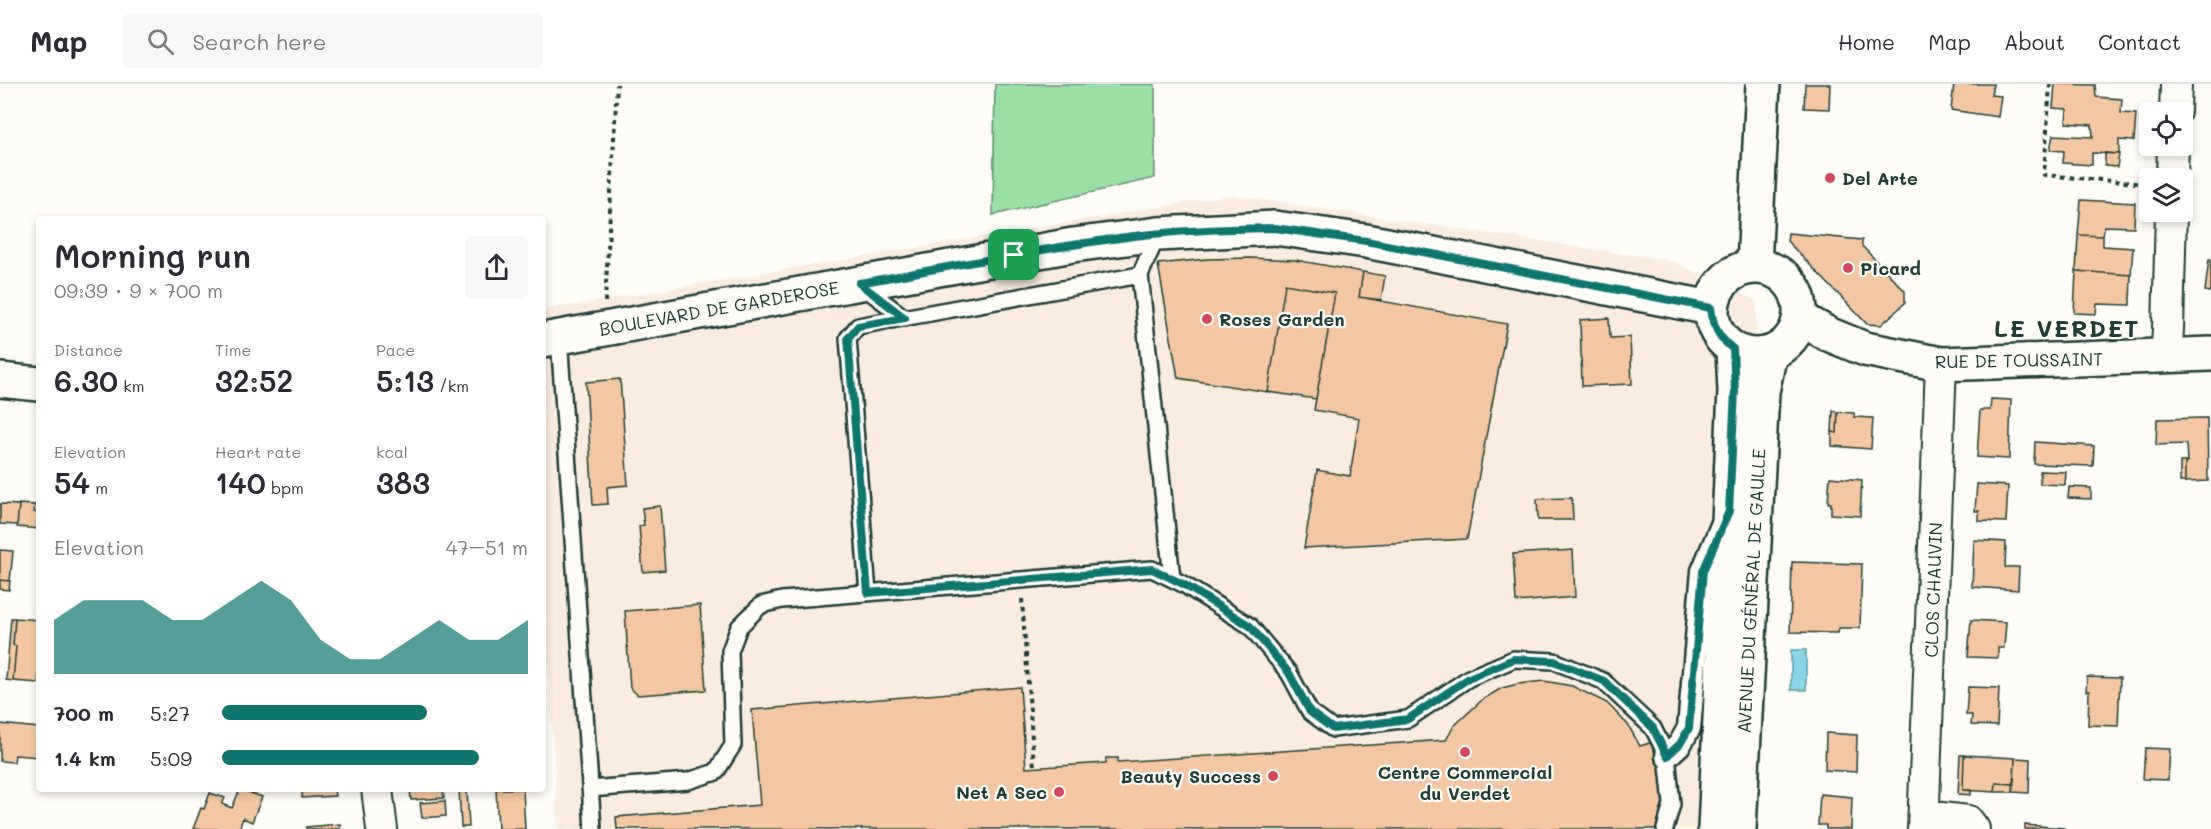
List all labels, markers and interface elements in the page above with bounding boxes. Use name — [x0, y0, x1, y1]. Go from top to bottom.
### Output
search box — [123, 14, 543, 68]
text: Map — [30, 23, 87, 59]
icon: search — [144, 25, 177, 58]
text: Search here — [192, 27, 326, 56]
text: Home — [1838, 28, 1895, 55]
text: Map — [1928, 28, 1971, 55]
text: About — [2004, 28, 2065, 55]
text: Contact — [2098, 28, 2181, 55]
map controls — [2139, 102, 2193, 222]
button: locate — [2139, 102, 2193, 156]
place label: Del Arte — [1842, 166, 1918, 190]
button: layers — [2139, 168, 2193, 222]
marker: Del Arte — [1823, 171, 1837, 185]
pin — [988, 229, 1039, 280]
text: Morning run — [54, 233, 251, 276]
button: share — [465, 236, 528, 299]
icon: arrive — [997, 238, 1030, 271]
place label: Picard — [1860, 256, 1921, 280]
marker: Picard — [1841, 261, 1855, 275]
street label: BOULEVARD DE GARDEROSE — [597, 275, 841, 341]
text: 09:39 · 9 × 700 m — [54, 277, 223, 303]
place label: Roses Garden — [1219, 307, 1344, 331]
marker: Roses Garden — [1200, 312, 1214, 326]
district label: LE VERDET — [1994, 312, 2140, 343]
text: Distance — [54, 339, 123, 360]
text: Time — [215, 339, 251, 360]
text: Pace — [376, 339, 415, 360]
street label: RUE DE TOUSSAINT — [1935, 347, 2103, 373]
text: 6.30 — [54, 360, 118, 400]
text: 32:52 — [215, 360, 293, 400]
text: 5:13 — [376, 360, 434, 400]
text: km — [118, 375, 145, 396]
text: /km — [434, 375, 469, 396]
text: Elevation — [54, 441, 126, 462]
text: Heart rate — [215, 441, 301, 462]
text: kcal — [376, 441, 408, 462]
street label: AVENUE DU GÉNÉRAL DE GAULLE — [1732, 448, 1770, 734]
text: 54 — [54, 462, 90, 502]
text: 140 — [215, 462, 266, 502]
text: 383 — [376, 462, 430, 502]
text: m — [90, 477, 108, 498]
text: bpm — [266, 477, 304, 498]
street label: CLOS CHAUVIN — [1919, 522, 1947, 658]
text: Elevation — [54, 534, 144, 560]
text: 47–51 m — [446, 534, 528, 560]
text: 700 m — [54, 700, 114, 726]
text: 5:27 — [150, 700, 190, 726]
text: 1.4 km — [54, 745, 116, 771]
text: 5:09 — [150, 745, 192, 771]
marker: Centre Commercial du Verdet — [1458, 745, 1472, 759]
place label: Centre Commercial du Verdet — [1378, 760, 1552, 805]
place label: Beauty Success — [1121, 764, 1261, 788]
marker: Beauty Success — [1266, 769, 1280, 783]
place label: Net A Sec — [956, 780, 1047, 804]
marker: Net A Sec — [1052, 785, 1066, 799]

